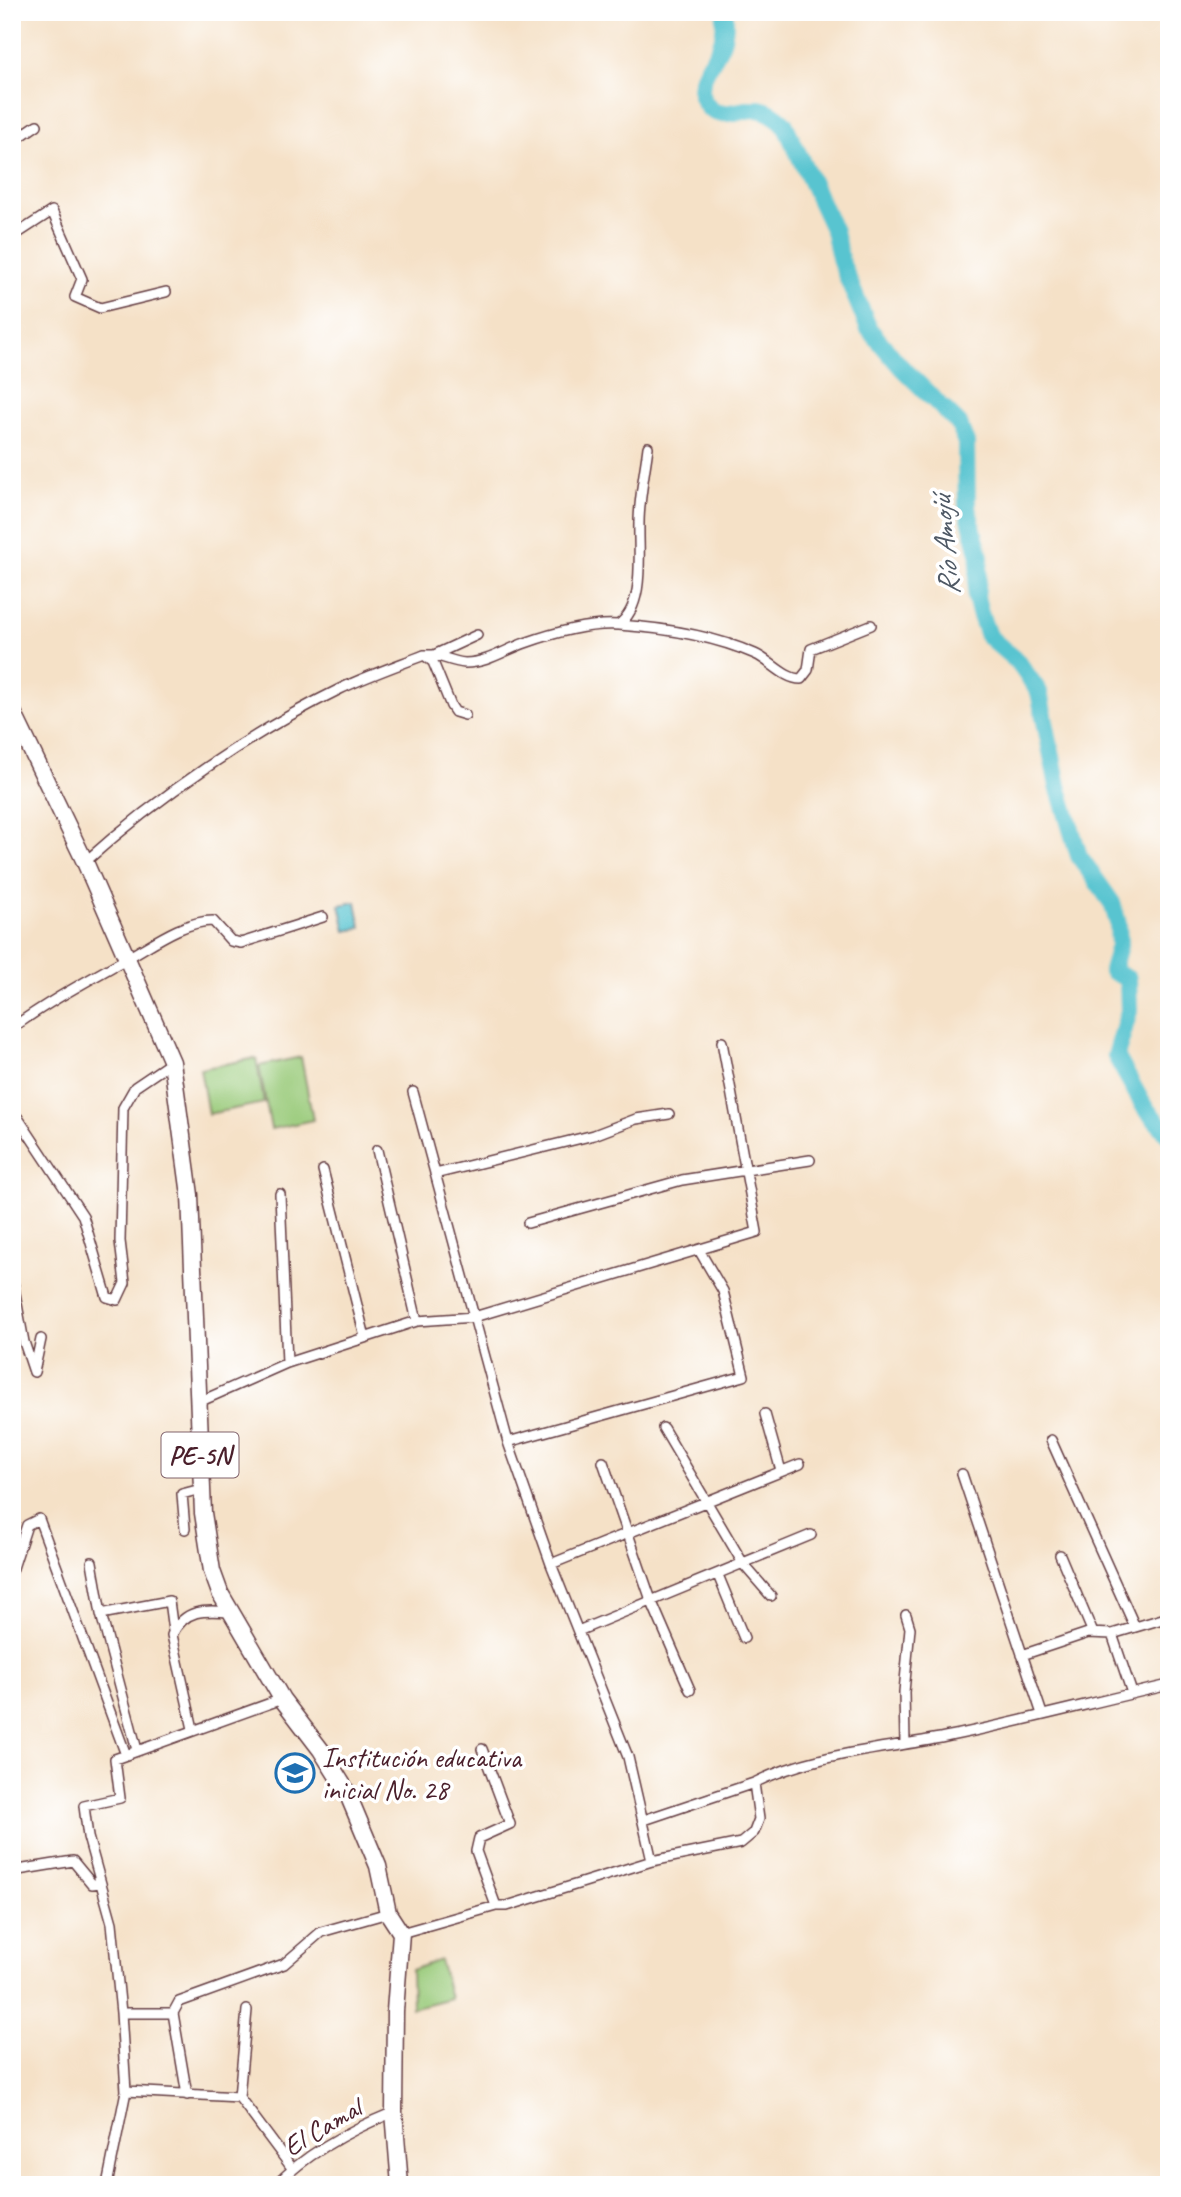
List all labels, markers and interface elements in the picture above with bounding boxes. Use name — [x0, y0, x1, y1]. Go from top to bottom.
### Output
water label: Río Amojú — [921, 488, 968, 597]
road number: PE-5N — [162, 1432, 238, 1478]
place label: Institución educativa inicial No. 28 — [322, 1740, 523, 1807]
school or university icon: Institución educativa inicial No. 28 — [274, 1752, 316, 1794]
street label: El Camal — [277, 2087, 372, 2164]

